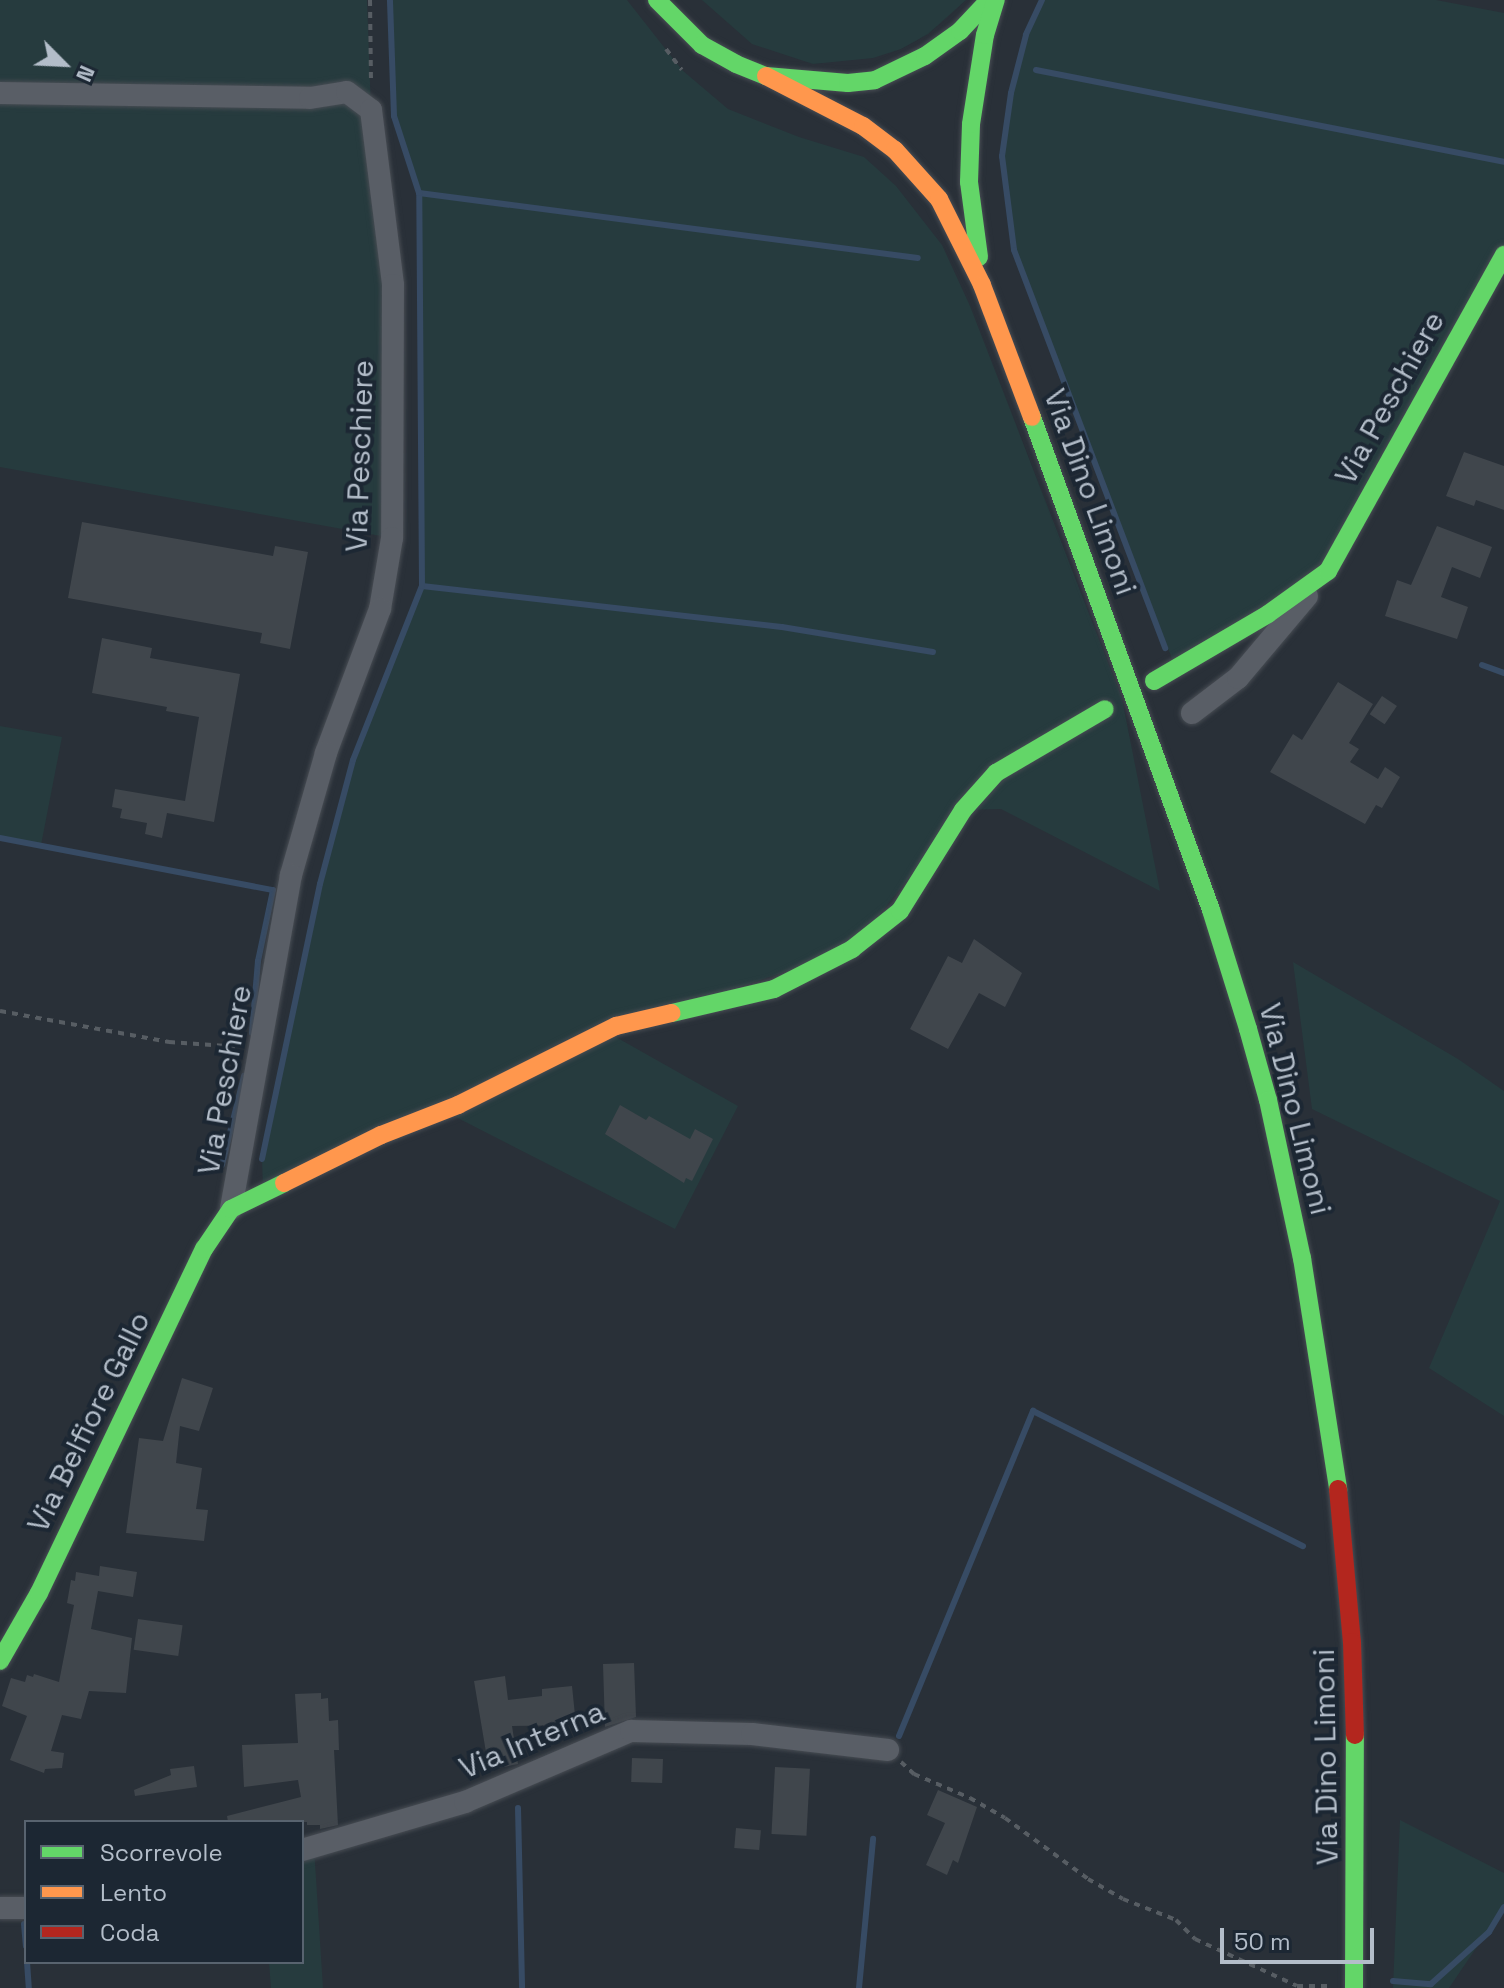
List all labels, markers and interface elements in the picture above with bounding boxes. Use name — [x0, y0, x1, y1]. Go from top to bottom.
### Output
north arrow — [24, 24, 104, 104]
text: N — [70, 61, 102, 86]
street label: Via Peschiere — [1328, 305, 1452, 491]
street label: Via Peschiere — [339, 359, 381, 553]
street label: Via Dino Limoni — [1036, 384, 1144, 600]
street label: Via Peschiere — [191, 982, 259, 1178]
street label: Via Dino Limoni — [1251, 1000, 1339, 1218]
street label: Via Belfiore Gallo — [20, 1306, 158, 1538]
street label: Via Dino Limoni — [1306, 1648, 1346, 1866]
street label: Via Interna — [454, 1693, 610, 1787]
legend — [24, 1820, 304, 1964]
text: Scorrevole — [100, 1837, 223, 1868]
text: Lento — [100, 1877, 167, 1908]
scale bar — [1224, 1912, 1378, 1962]
text: Coda — [100, 1917, 160, 1948]
text: 50 m — [1234, 1926, 1291, 1957]

